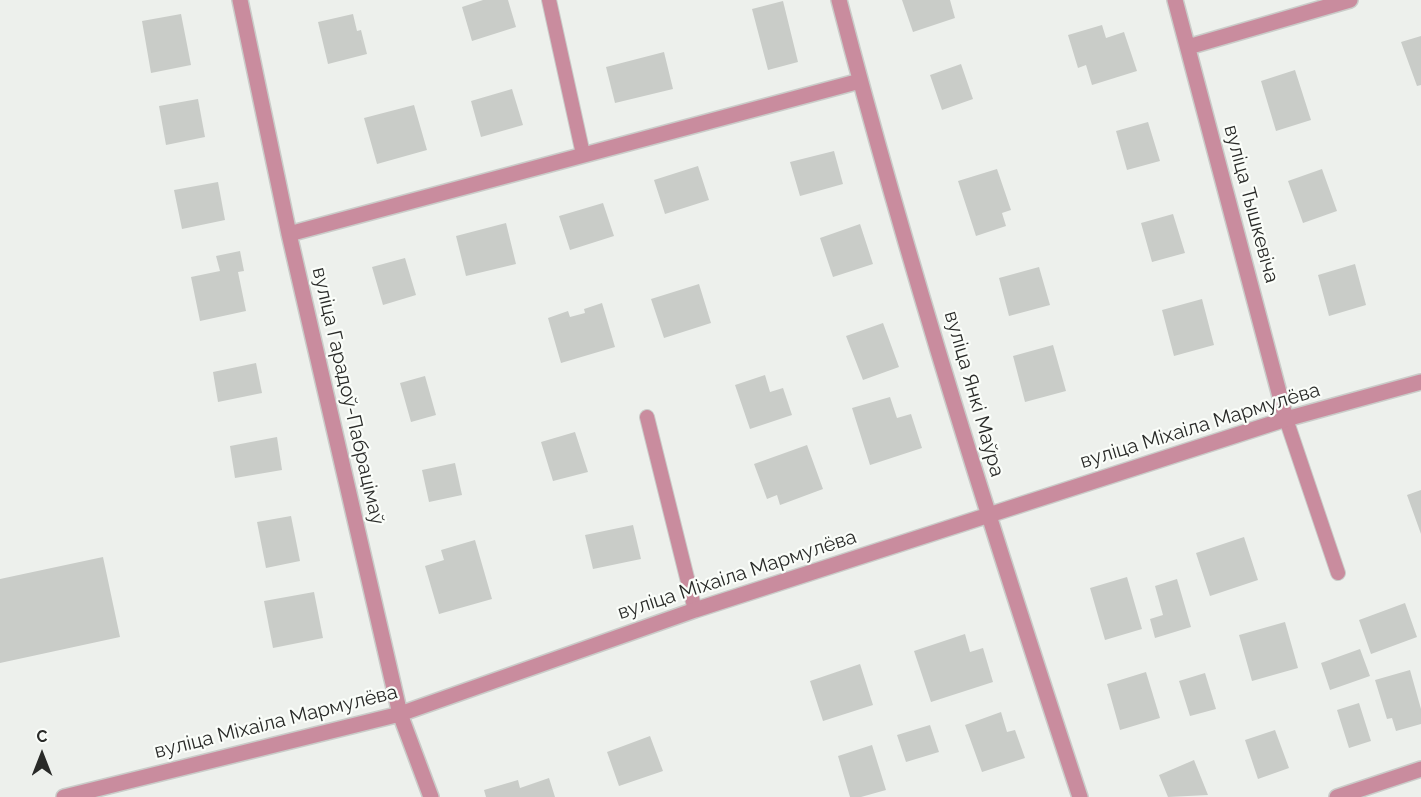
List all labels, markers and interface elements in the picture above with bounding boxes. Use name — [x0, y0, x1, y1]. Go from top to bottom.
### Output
street label: вуліца Тышкевіча — [1218, 122, 1284, 286]
street label: вуліца Гарадоў-Пабрацімаў — [307, 265, 389, 527]
street label: вуліца Янкі Маўра — [939, 308, 1009, 480]
street label: вуліца Міхаіла Мармулёва — [1077, 378, 1323, 474]
street label: вуліца Міхаіла Мармулёва — [615, 525, 859, 625]
street label: вуліца Міхаіла Мармулёва — [152, 680, 400, 764]
north arrow — [12, 725, 72, 785]
text: С — [37, 727, 47, 746]

